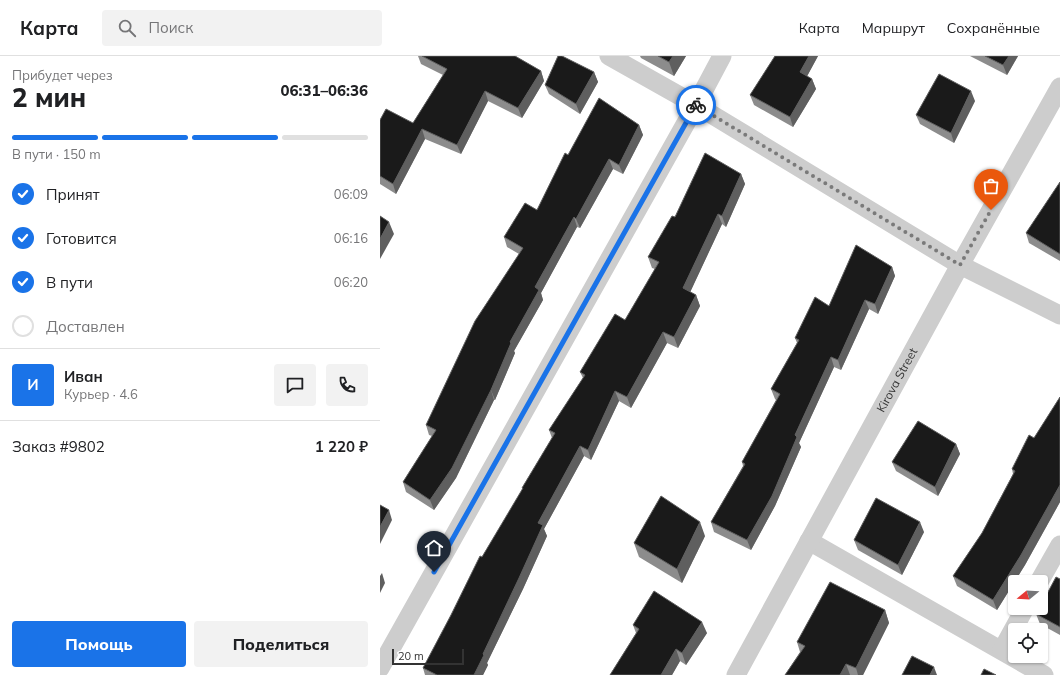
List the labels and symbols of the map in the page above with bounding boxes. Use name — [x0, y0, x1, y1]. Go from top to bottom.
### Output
courier — [676, 85, 716, 125]
pin — [974, 169, 1008, 210]
street label: Kirova Street — [873, 345, 920, 415]
pin — [417, 531, 451, 572]
north arrow — [1008, 575, 1048, 615]
scale bar — [392, 647, 464, 666]

